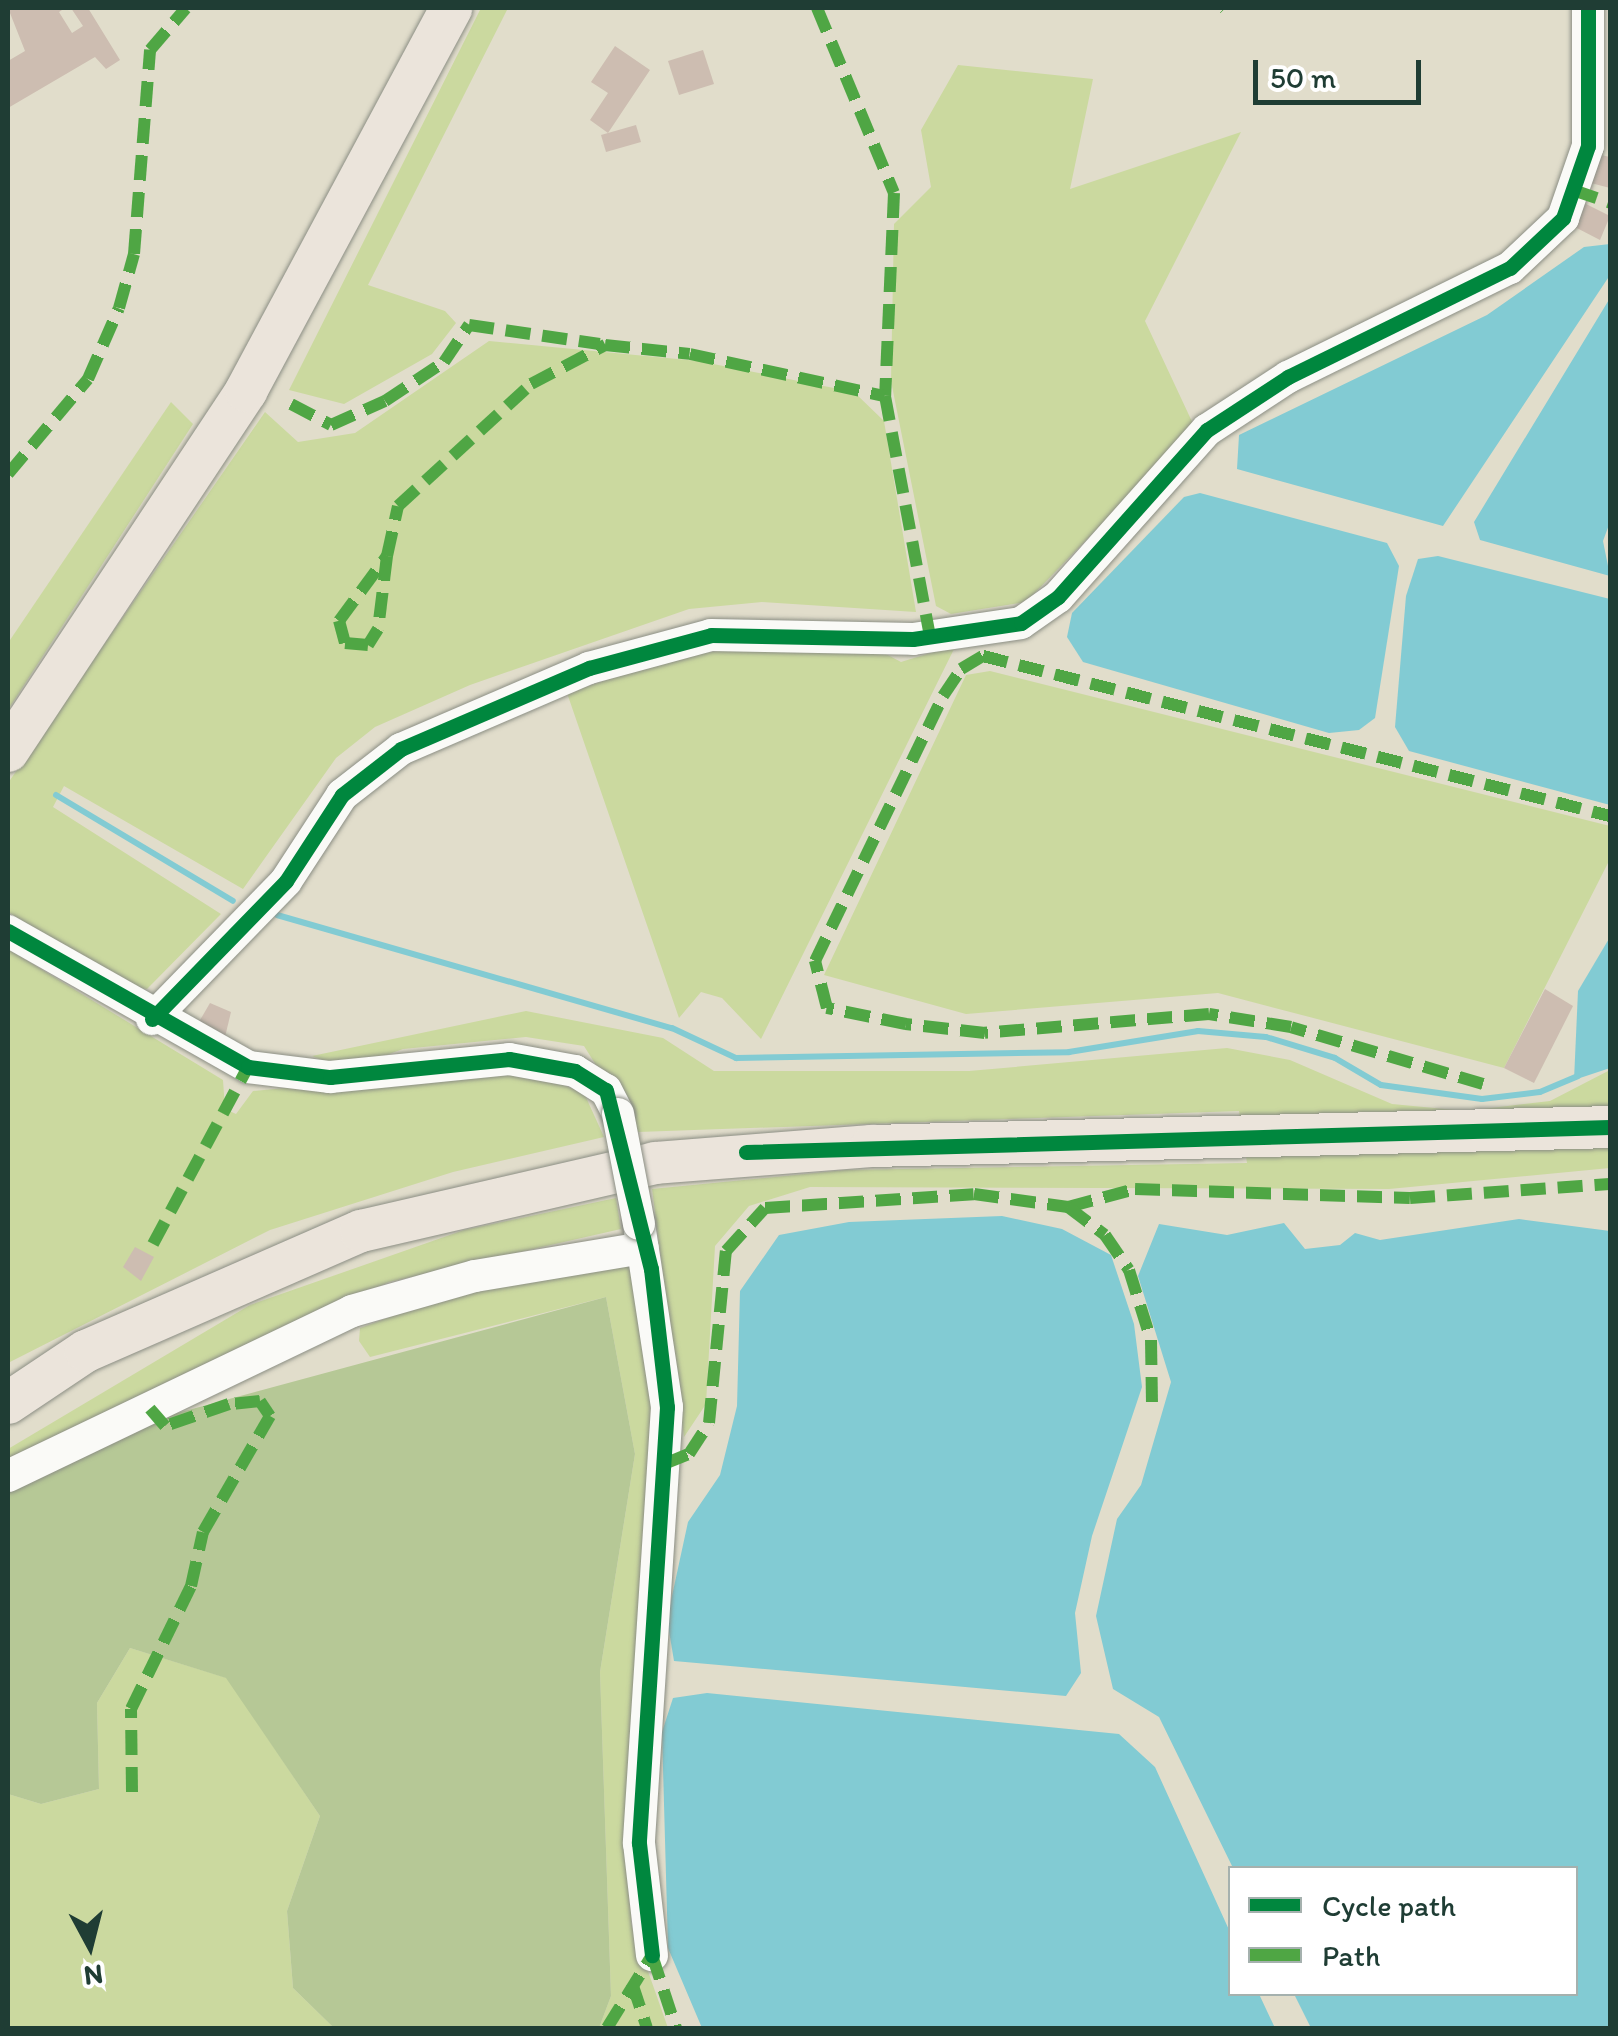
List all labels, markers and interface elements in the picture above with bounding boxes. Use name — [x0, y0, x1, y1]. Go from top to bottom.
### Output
scale bar — [1258, 40, 1426, 102]
text: 50 m — [1270, 59, 1336, 96]
legend — [1228, 1866, 1578, 1996]
text: Cycle path — [1322, 1887, 1456, 1924]
north arrow — [40, 1896, 140, 1996]
text: Path — [1322, 1937, 1380, 1974]
text: N — [82, 1958, 105, 1994]

